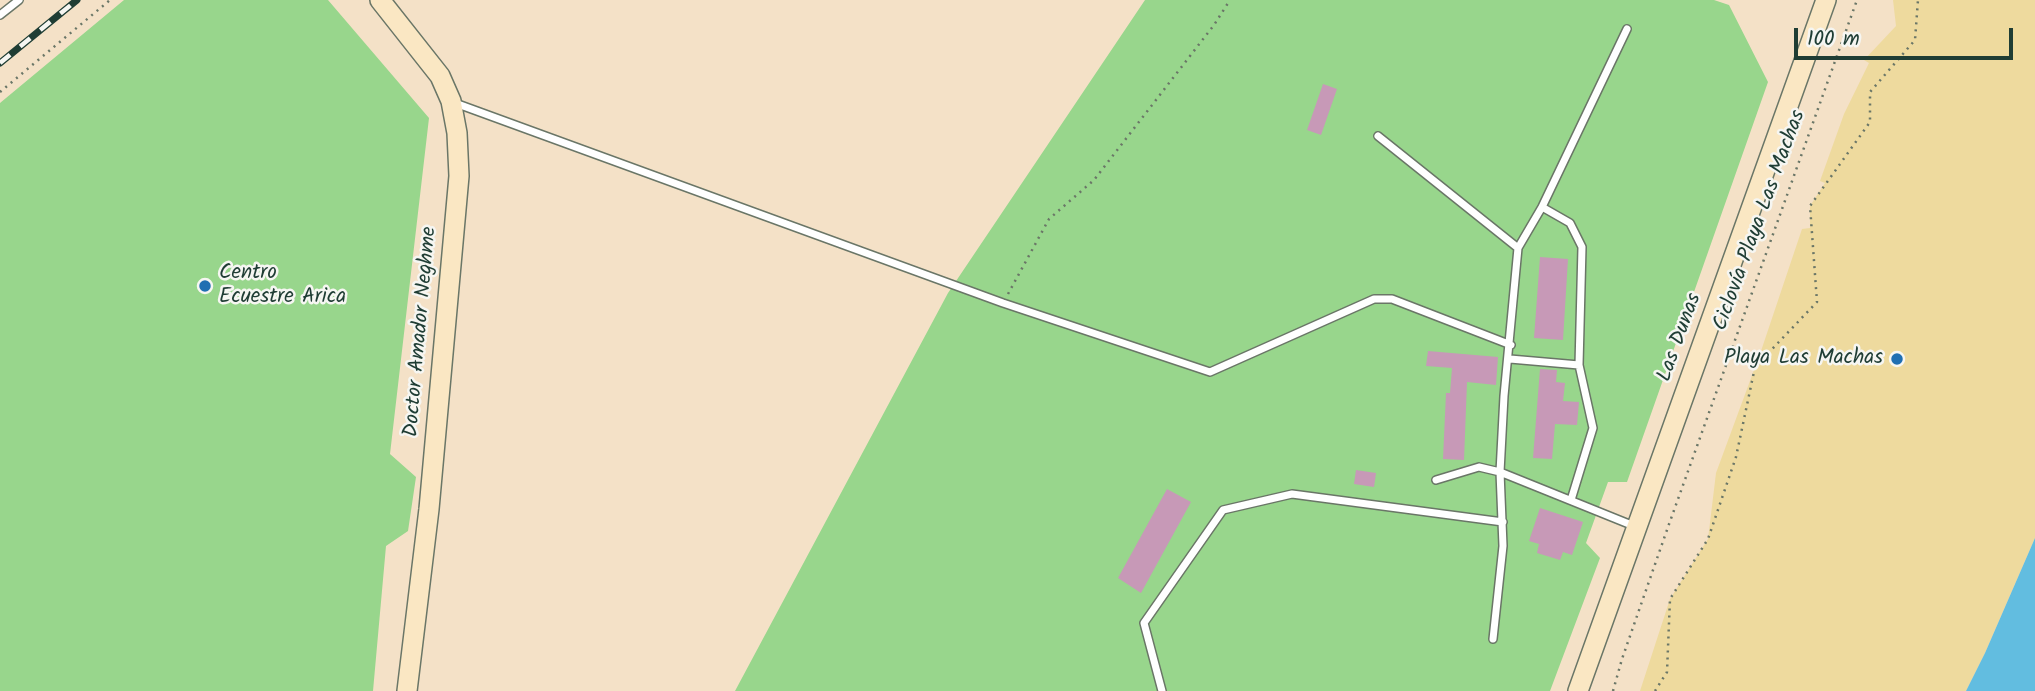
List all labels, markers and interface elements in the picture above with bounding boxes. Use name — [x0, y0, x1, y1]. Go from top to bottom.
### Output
scale bar — [1797, 14, 2016, 58]
text: 100 m — [1807, 23, 1860, 56]
street label: Ciclovía Playa Las Machas — [1709, 107, 1813, 335]
street label: Doctor Amador Neghme — [400, 226, 444, 438]
place label: Centro Ecuestre Arica — [219, 261, 346, 311]
marker: Centro Ecuestre Arica — [197, 278, 213, 294]
street label: Las Dunas — [1653, 290, 1709, 386]
place label: Playa Las Machas — [1724, 346, 1883, 372]
marker: Playa Las Machas — [1889, 351, 1905, 367]

